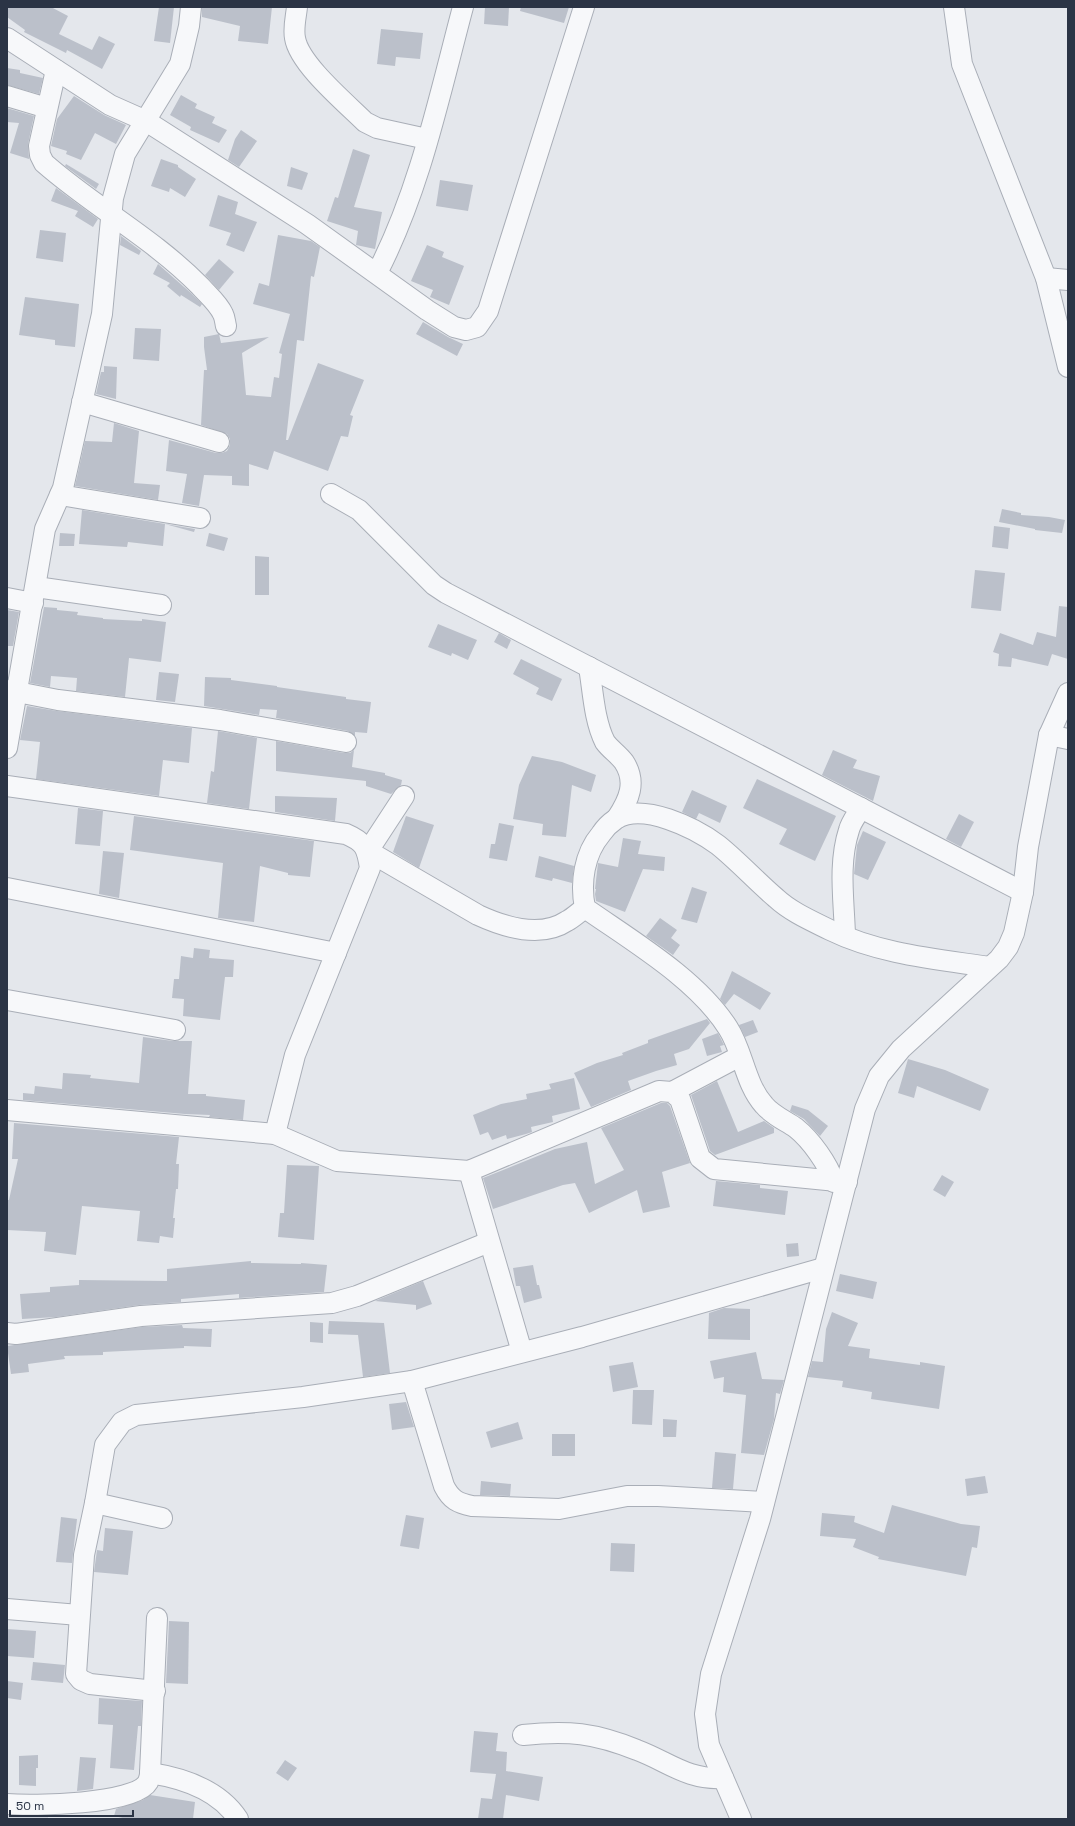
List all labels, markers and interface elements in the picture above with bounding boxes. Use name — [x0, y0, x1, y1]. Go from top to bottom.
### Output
scale bar — [10, 1792, 133, 1818]
text: 50 m — [16, 1798, 44, 1814]

